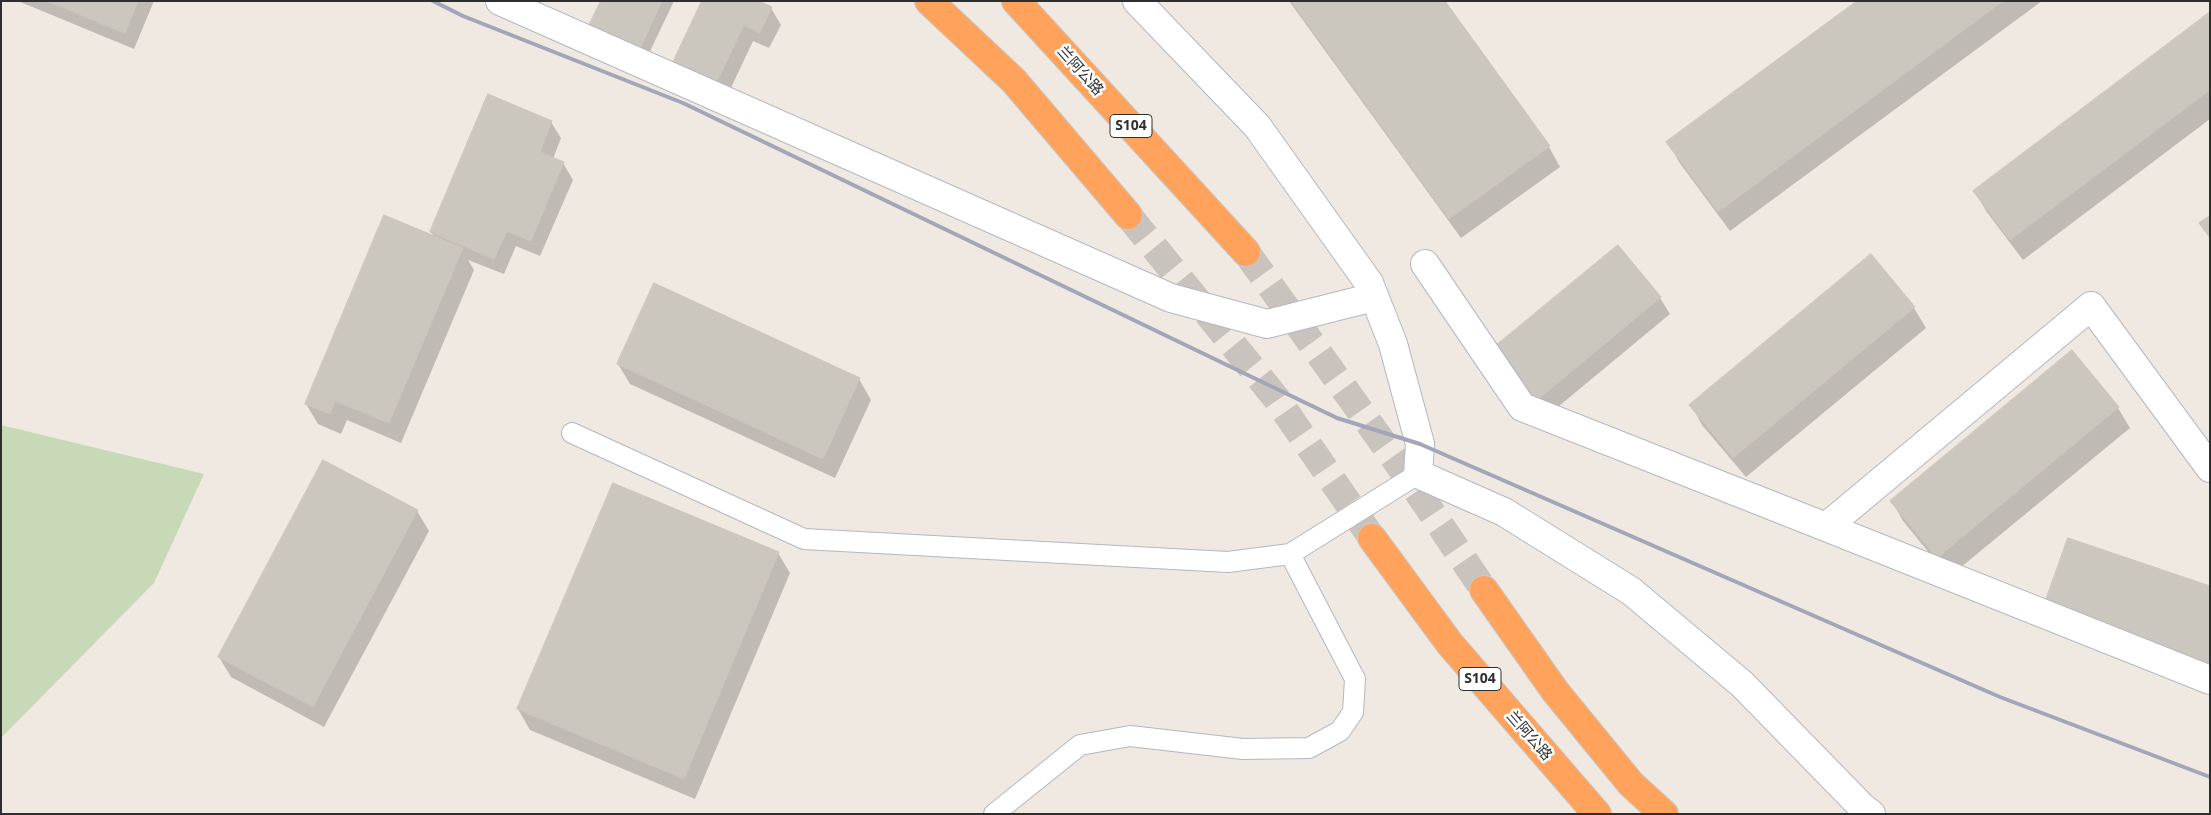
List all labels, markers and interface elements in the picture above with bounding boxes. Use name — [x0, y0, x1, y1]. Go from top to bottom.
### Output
street label: 兰阿公路 — [1053, 43, 1107, 99]
road number: S104 — [1110, 114, 1152, 138]
road number: S104 — [1459, 668, 1501, 691]
street label: 兰阿公路 — [1503, 707, 1555, 765]

